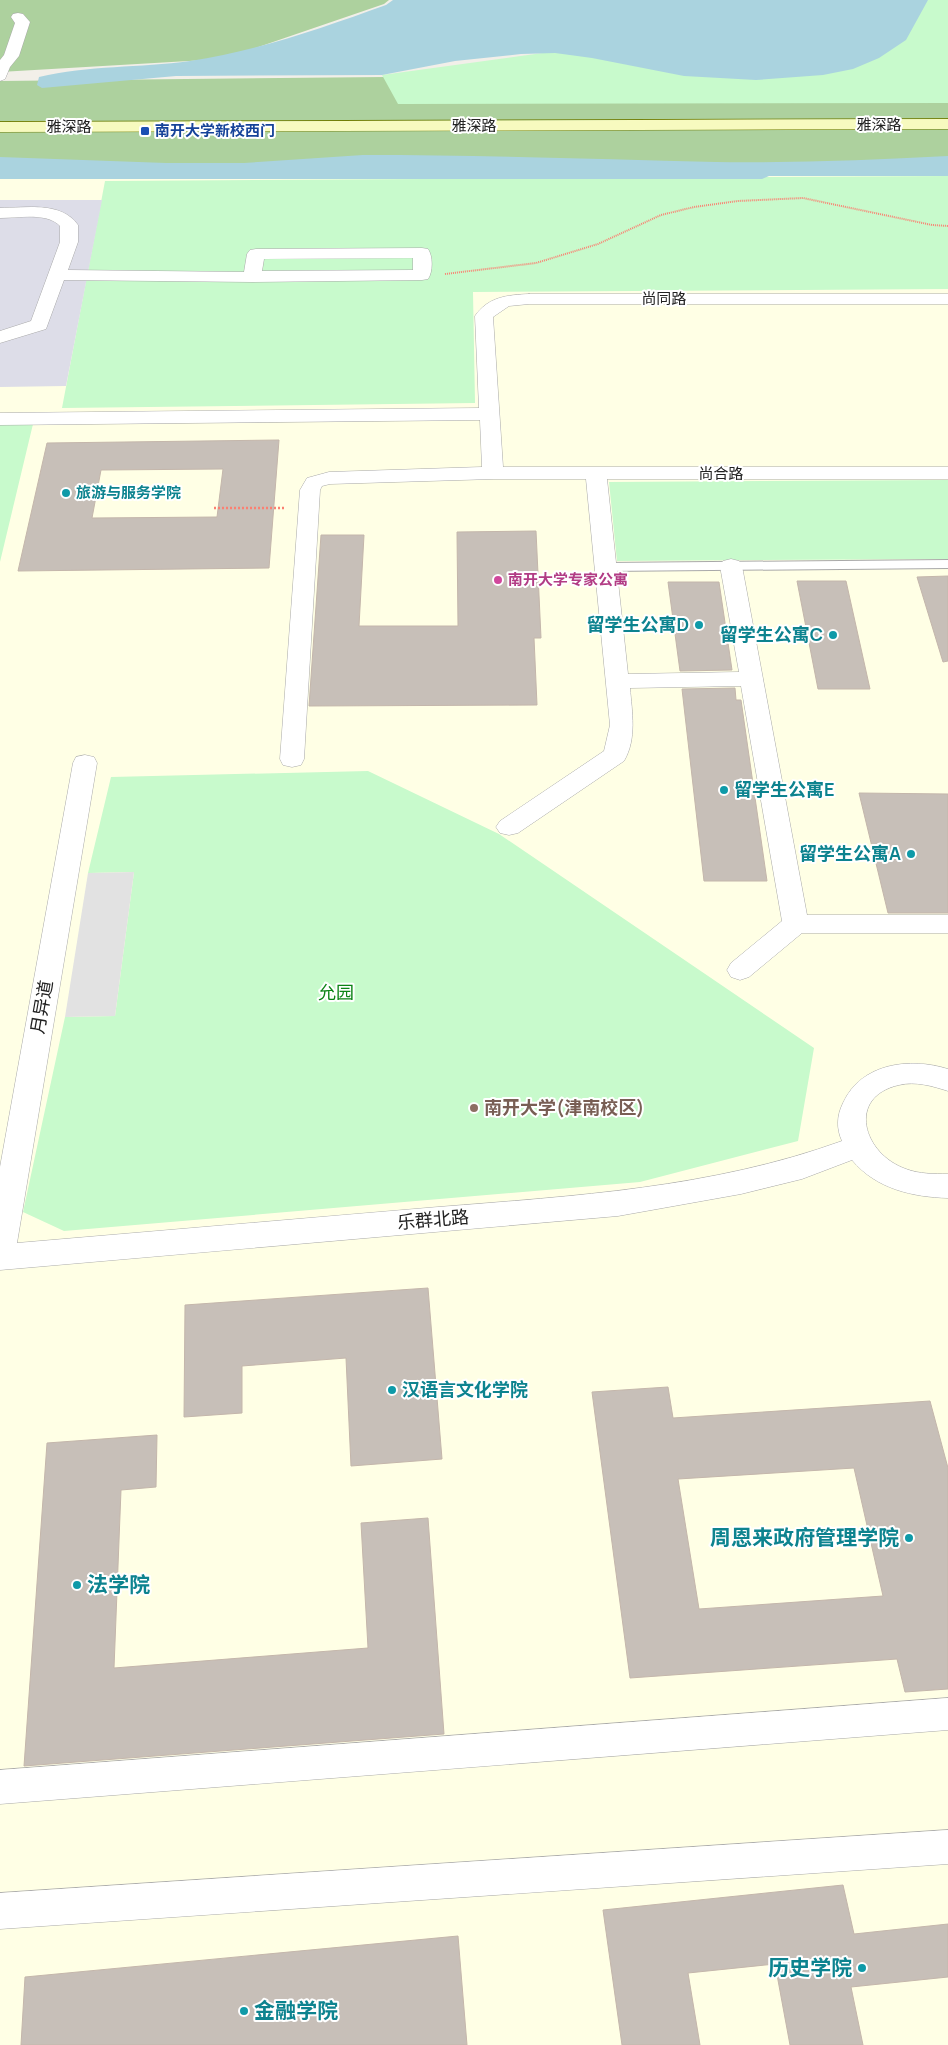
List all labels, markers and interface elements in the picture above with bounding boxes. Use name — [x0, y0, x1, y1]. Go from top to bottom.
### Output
street label: 雅深路 — [856, 114, 902, 135]
street label: 雅深路 — [451, 115, 497, 136]
street label: 雅深路 — [46, 116, 92, 137]
place label: 南开大学新校西门 — [155, 120, 275, 141]
marker: 南开大学新校西门 — [139, 125, 151, 137]
street label: 尚同路 — [641, 288, 687, 309]
street label: 尚合路 — [698, 463, 744, 484]
place label: 旅游与服务学院 — [76, 482, 181, 503]
marker: 旅游与服务学院 — [60, 487, 72, 499]
place label: 南开大学专家公寓 — [508, 569, 628, 590]
marker: 南开大学专家公寓 — [492, 574, 504, 586]
place label: 留学生公寓D — [586, 612, 689, 636]
marker: 留学生公寓D — [693, 619, 705, 631]
place label: 留学生公寓C — [720, 622, 823, 646]
marker: 留学生公寓C — [827, 629, 839, 641]
place label: 留学生公寓E — [734, 777, 835, 801]
marker: 留学生公寓E — [718, 784, 730, 796]
place label: 留学生公寓A — [799, 841, 901, 865]
marker: 留学生公寓A — [905, 848, 917, 860]
street label: 月异道 — [25, 978, 58, 1035]
park label: 允园 — [318, 980, 354, 1004]
place label: 南开大学(津南校区) — [484, 1095, 644, 1119]
marker: 南开大学(津南校区) — [468, 1102, 480, 1114]
street label: 乐群北路 — [396, 1204, 470, 1234]
place label: 汉语言文化学院 — [402, 1377, 528, 1401]
marker: 汉语言文化学院 — [386, 1384, 398, 1396]
place label: 周恩来政府管理学院 — [710, 1523, 899, 1551]
marker: 周恩来政府管理学院 — [903, 1532, 915, 1544]
place label: 法学院 — [87, 1570, 150, 1598]
marker: 法学院 — [71, 1579, 83, 1591]
place label: 历史学院 — [768, 1953, 852, 1981]
marker: 历史学院 — [856, 1962, 868, 1974]
place label: 金融学院 — [254, 1996, 338, 2024]
marker: 金融学院 — [238, 2005, 250, 2017]

